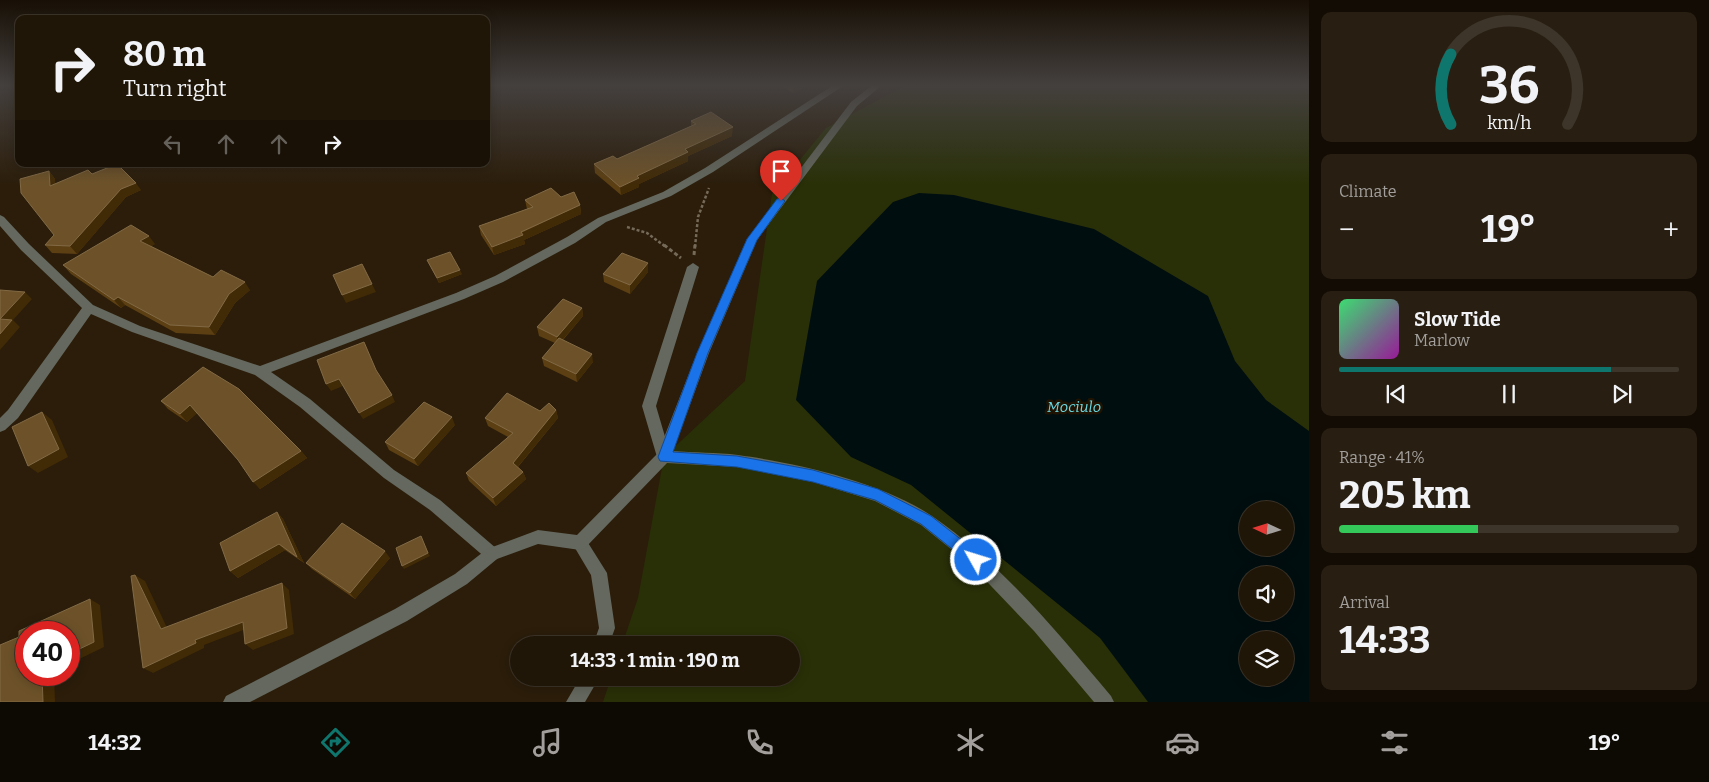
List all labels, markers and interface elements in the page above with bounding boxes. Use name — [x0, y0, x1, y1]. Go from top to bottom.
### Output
text: 80 m — [123, 33, 206, 75]
icon: right — [40, 35, 105, 100]
text: 36 — [1479, 54, 1539, 117]
text: Turn right — [123, 75, 226, 102]
text: km/h — [1487, 112, 1531, 134]
icon: left — [159, 130, 187, 158]
icon: ahead — [212, 130, 240, 158]
icon: ahead — [265, 130, 293, 158]
icon: right — [318, 130, 346, 158]
pin — [760, 150, 802, 201]
icon: arrive — [767, 157, 795, 185]
text: Climate — [1339, 182, 1397, 201]
text: 19° — [1481, 206, 1536, 252]
text: − — [1339, 213, 1354, 246]
text: + — [1663, 213, 1679, 246]
text: Slow Tide — [1414, 308, 1501, 331]
text: Marlow — [1414, 331, 1470, 350]
icon: previous — [1382, 380, 1410, 408]
icon: pause — [1495, 380, 1523, 408]
icon: next — [1608, 380, 1636, 408]
water label: Mociulo — [1047, 398, 1101, 416]
text: Range · 41% — [1339, 448, 1425, 467]
text: 205 km — [1339, 472, 1470, 518]
north arrow — [1239, 501, 1294, 556]
map controls — [1239, 501, 1294, 686]
position arrow — [949, 533, 1001, 585]
button: sound — [1239, 566, 1294, 621]
text: Arrival — [1339, 593, 1390, 612]
text: 14:33 — [1339, 617, 1431, 663]
speed limit sign: 40 — [15, 621, 80, 686]
button: layers — [1239, 631, 1294, 686]
text: 14:33 · 1 min · 190 m — [570, 649, 740, 672]
icon: directions — [318, 725, 353, 760]
icon: music — [530, 725, 565, 760]
icon: phone — [742, 725, 777, 760]
icon: climate — [953, 725, 988, 760]
icon: car — [1165, 725, 1200, 760]
icon: filters — [1377, 725, 1412, 760]
text: 14:32 — [88, 729, 141, 756]
text: 19° — [1589, 729, 1621, 756]

